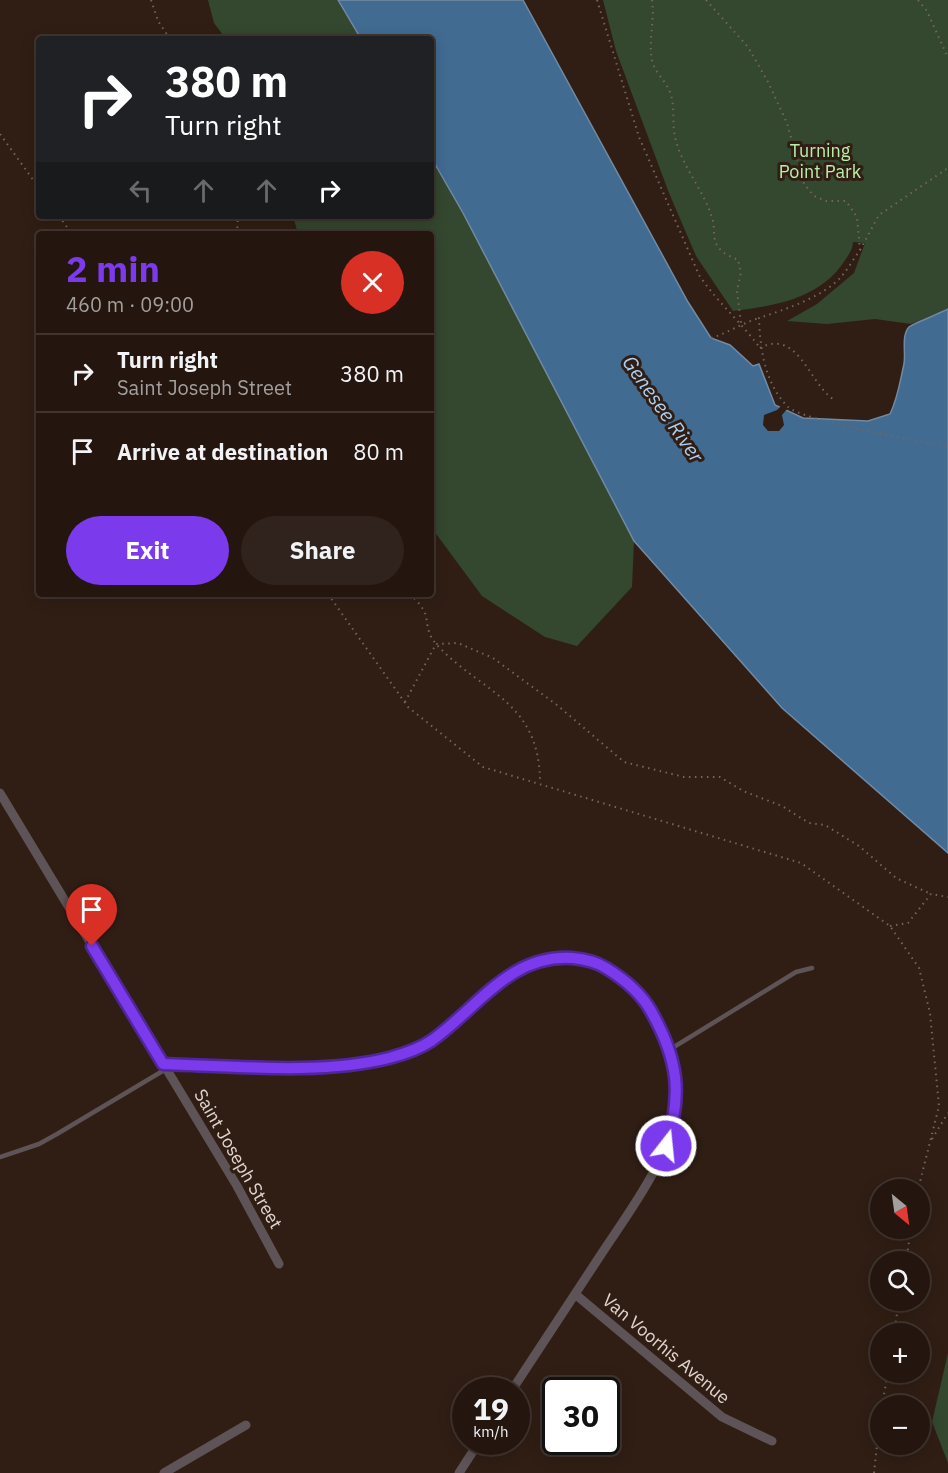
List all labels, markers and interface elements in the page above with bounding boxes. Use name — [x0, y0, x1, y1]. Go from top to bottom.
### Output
text: 380 m — [165, 54, 288, 109]
icon: right — [66, 60, 144, 138]
text: Turn right — [165, 107, 282, 142]
park label: Turning Point Park — [779, 139, 862, 183]
icon: left — [124, 174, 157, 207]
icon: ahead — [187, 174, 220, 207]
icon: ahead — [250, 174, 283, 207]
icon: right — [313, 174, 346, 207]
text: 2 min — [66, 245, 160, 292]
button: close — [341, 251, 404, 314]
text: 460 m · 09:00 — [66, 291, 194, 318]
text: Turn right — [117, 345, 218, 374]
water label: Genesee River — [617, 350, 711, 468]
icon: right — [66, 357, 99, 390]
text: 380 m — [340, 359, 404, 388]
text: Saint Joseph Street — [117, 374, 292, 401]
icon: arrive — [66, 435, 99, 468]
text: Arrive at destination — [117, 437, 328, 466]
text: 80 m — [353, 437, 404, 466]
button: Exit — [66, 516, 229, 585]
button: Share — [241, 516, 404, 585]
pin — [66, 884, 117, 946]
icon: arrive — [75, 893, 108, 926]
street label: Saint Joseph Street — [189, 1085, 288, 1233]
position arrow — [634, 1114, 698, 1178]
north arrow — [870, 1179, 930, 1239]
map controls — [870, 1179, 930, 1455]
button: search — [870, 1251, 930, 1311]
street label: Van Voorhis Avenue — [598, 1289, 735, 1409]
button: + — [870, 1323, 930, 1383]
speed limit sign: 30 — [542, 1377, 620, 1455]
text: 19 — [473, 1389, 509, 1428]
button: − — [870, 1395, 930, 1455]
text: km/h — [473, 1422, 509, 1441]

